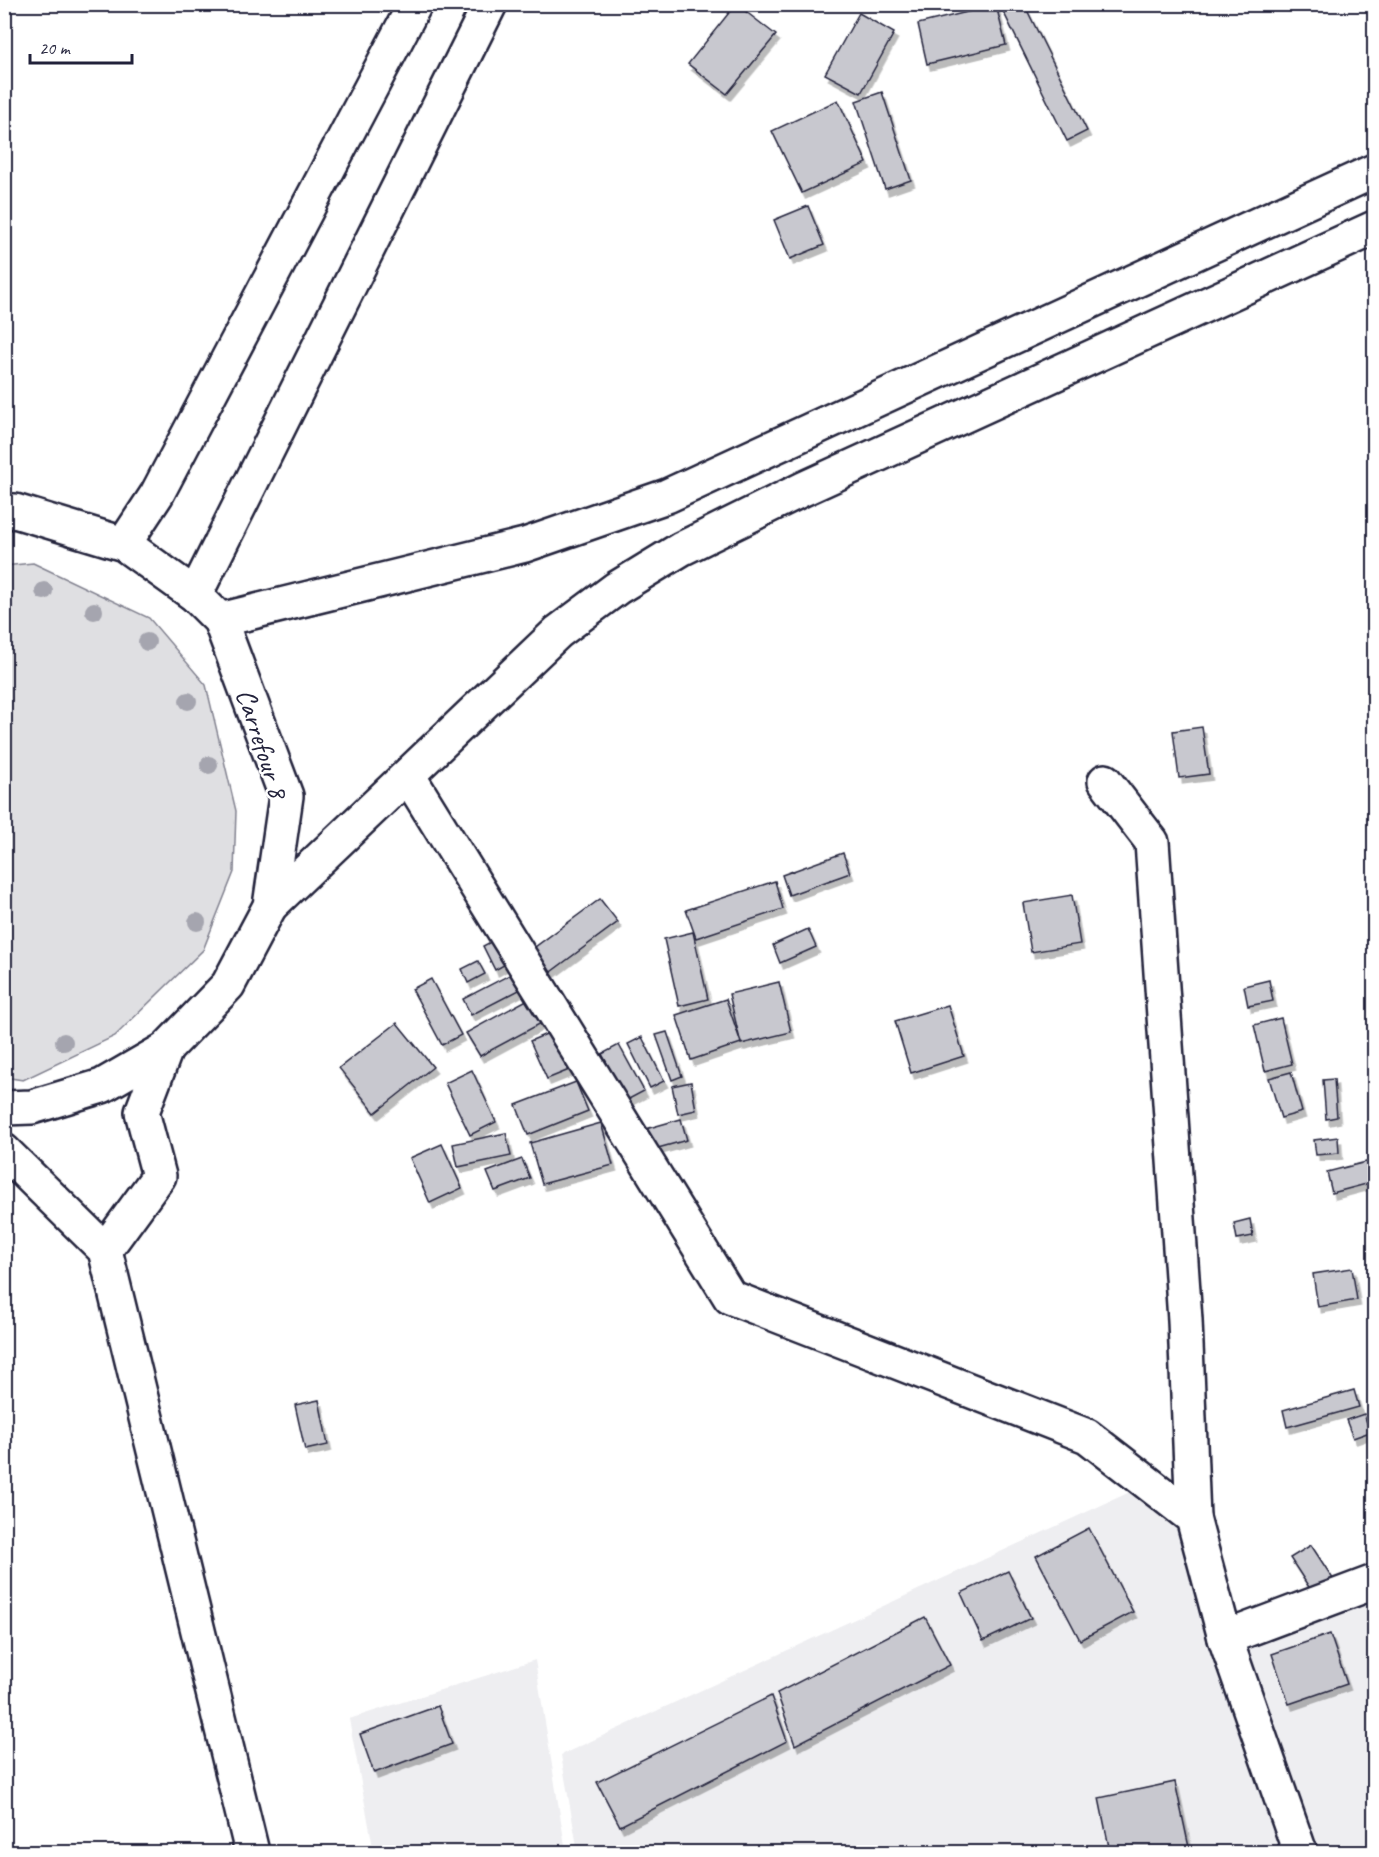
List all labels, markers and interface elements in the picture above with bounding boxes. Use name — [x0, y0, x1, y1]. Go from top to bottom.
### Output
scale bar — [30, 27, 132, 65]
text: 20 m — [39, 37, 72, 59]
street label: Carrefour 8 — [228, 684, 297, 804]

